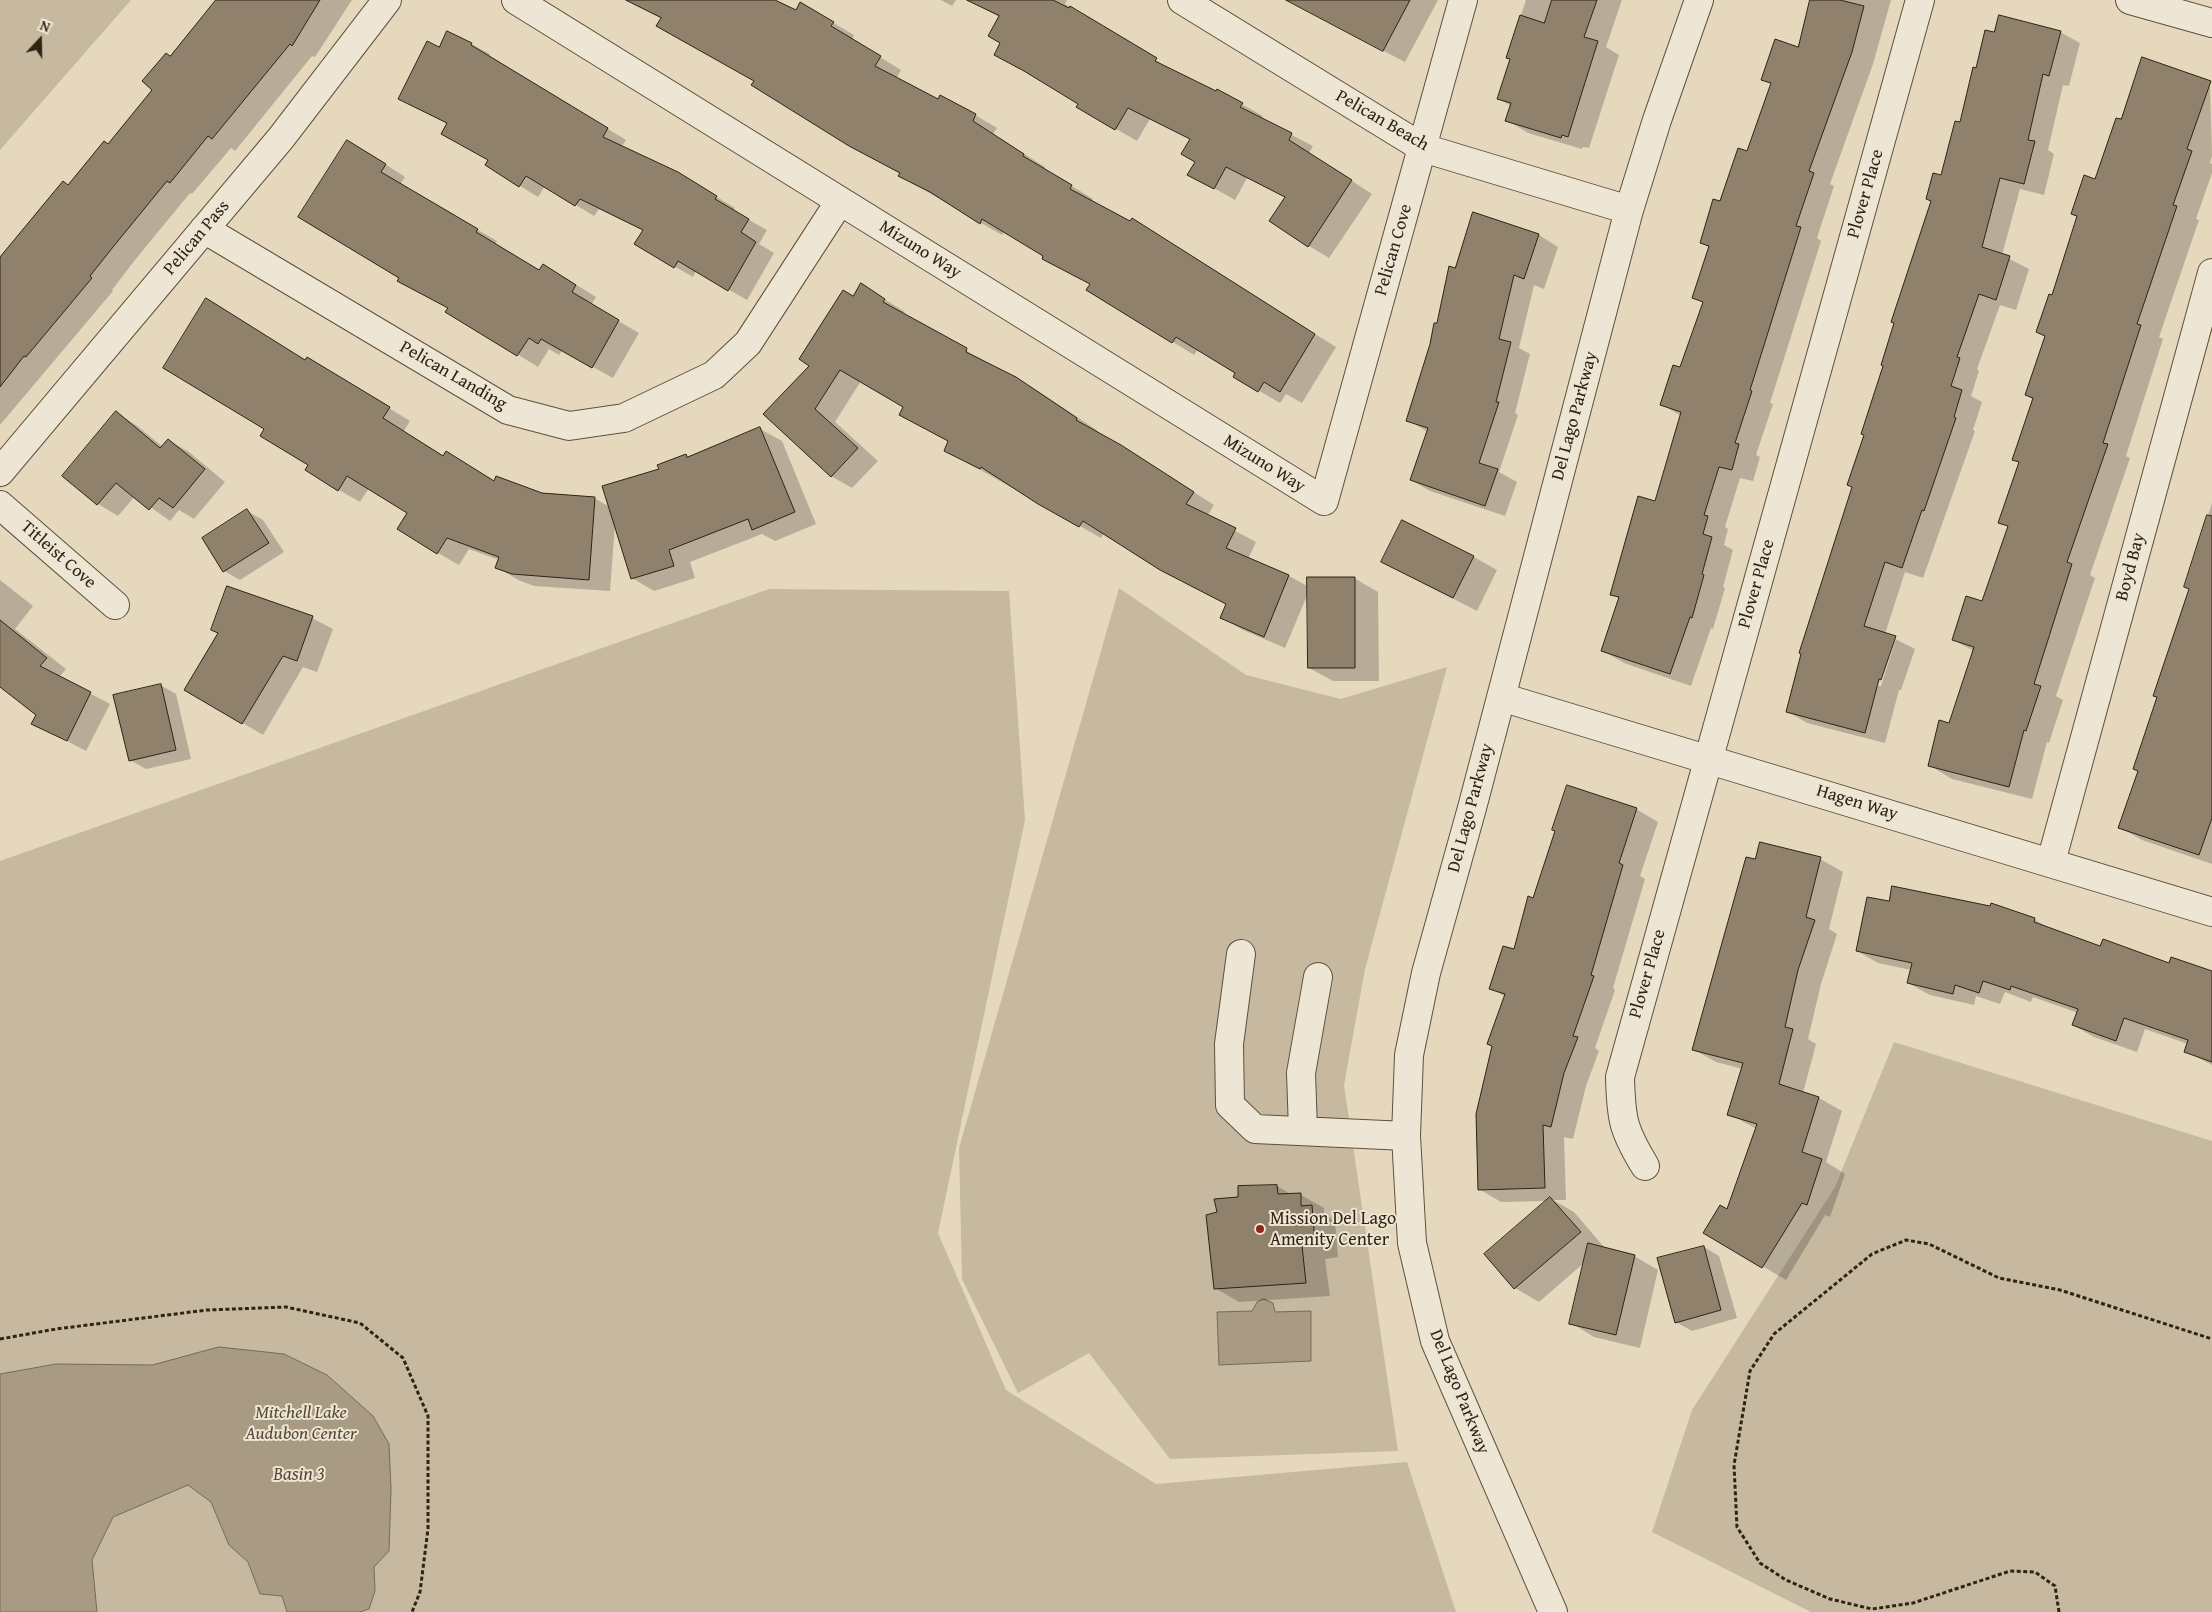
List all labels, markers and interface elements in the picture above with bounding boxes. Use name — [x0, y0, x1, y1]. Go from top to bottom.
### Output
north arrow — [15, 15, 65, 65]
text: N — [37, 15, 53, 37]
street label: Pelican Beach — [1332, 86, 1432, 156]
street label: Plover Place — [1843, 147, 1889, 241]
street label: Pelican Pass — [159, 196, 235, 280]
street label: Pelican Cove — [1371, 202, 1417, 298]
street label: Mizuno Way — [875, 216, 965, 284]
street label: Pelican Landing — [396, 337, 510, 415]
street label: Del Lago Parkway — [1547, 349, 1603, 483]
street label: Mizuno Way — [1219, 430, 1309, 498]
street label: Titleist Cove — [16, 516, 100, 594]
street label: Boyd Bay — [2112, 531, 2150, 603]
street label: Plover Place — [1734, 537, 1780, 631]
street label: Del Lago Parkway — [1443, 741, 1499, 875]
street label: Hagen Way — [1814, 780, 1900, 826]
street label: Plover Place — [1625, 927, 1671, 1021]
place label: Mission Del Lago Amenity Center — [1270, 1208, 1396, 1250]
marker: Mission Del Lago Amenity Center — [1254, 1223, 1266, 1235]
street label: Del Lago Parkway — [1424, 1327, 1494, 1457]
park label: Mitchell Lake Audubon Center — [245, 1402, 357, 1445]
water label: Basin 3 — [273, 1464, 325, 1486]

